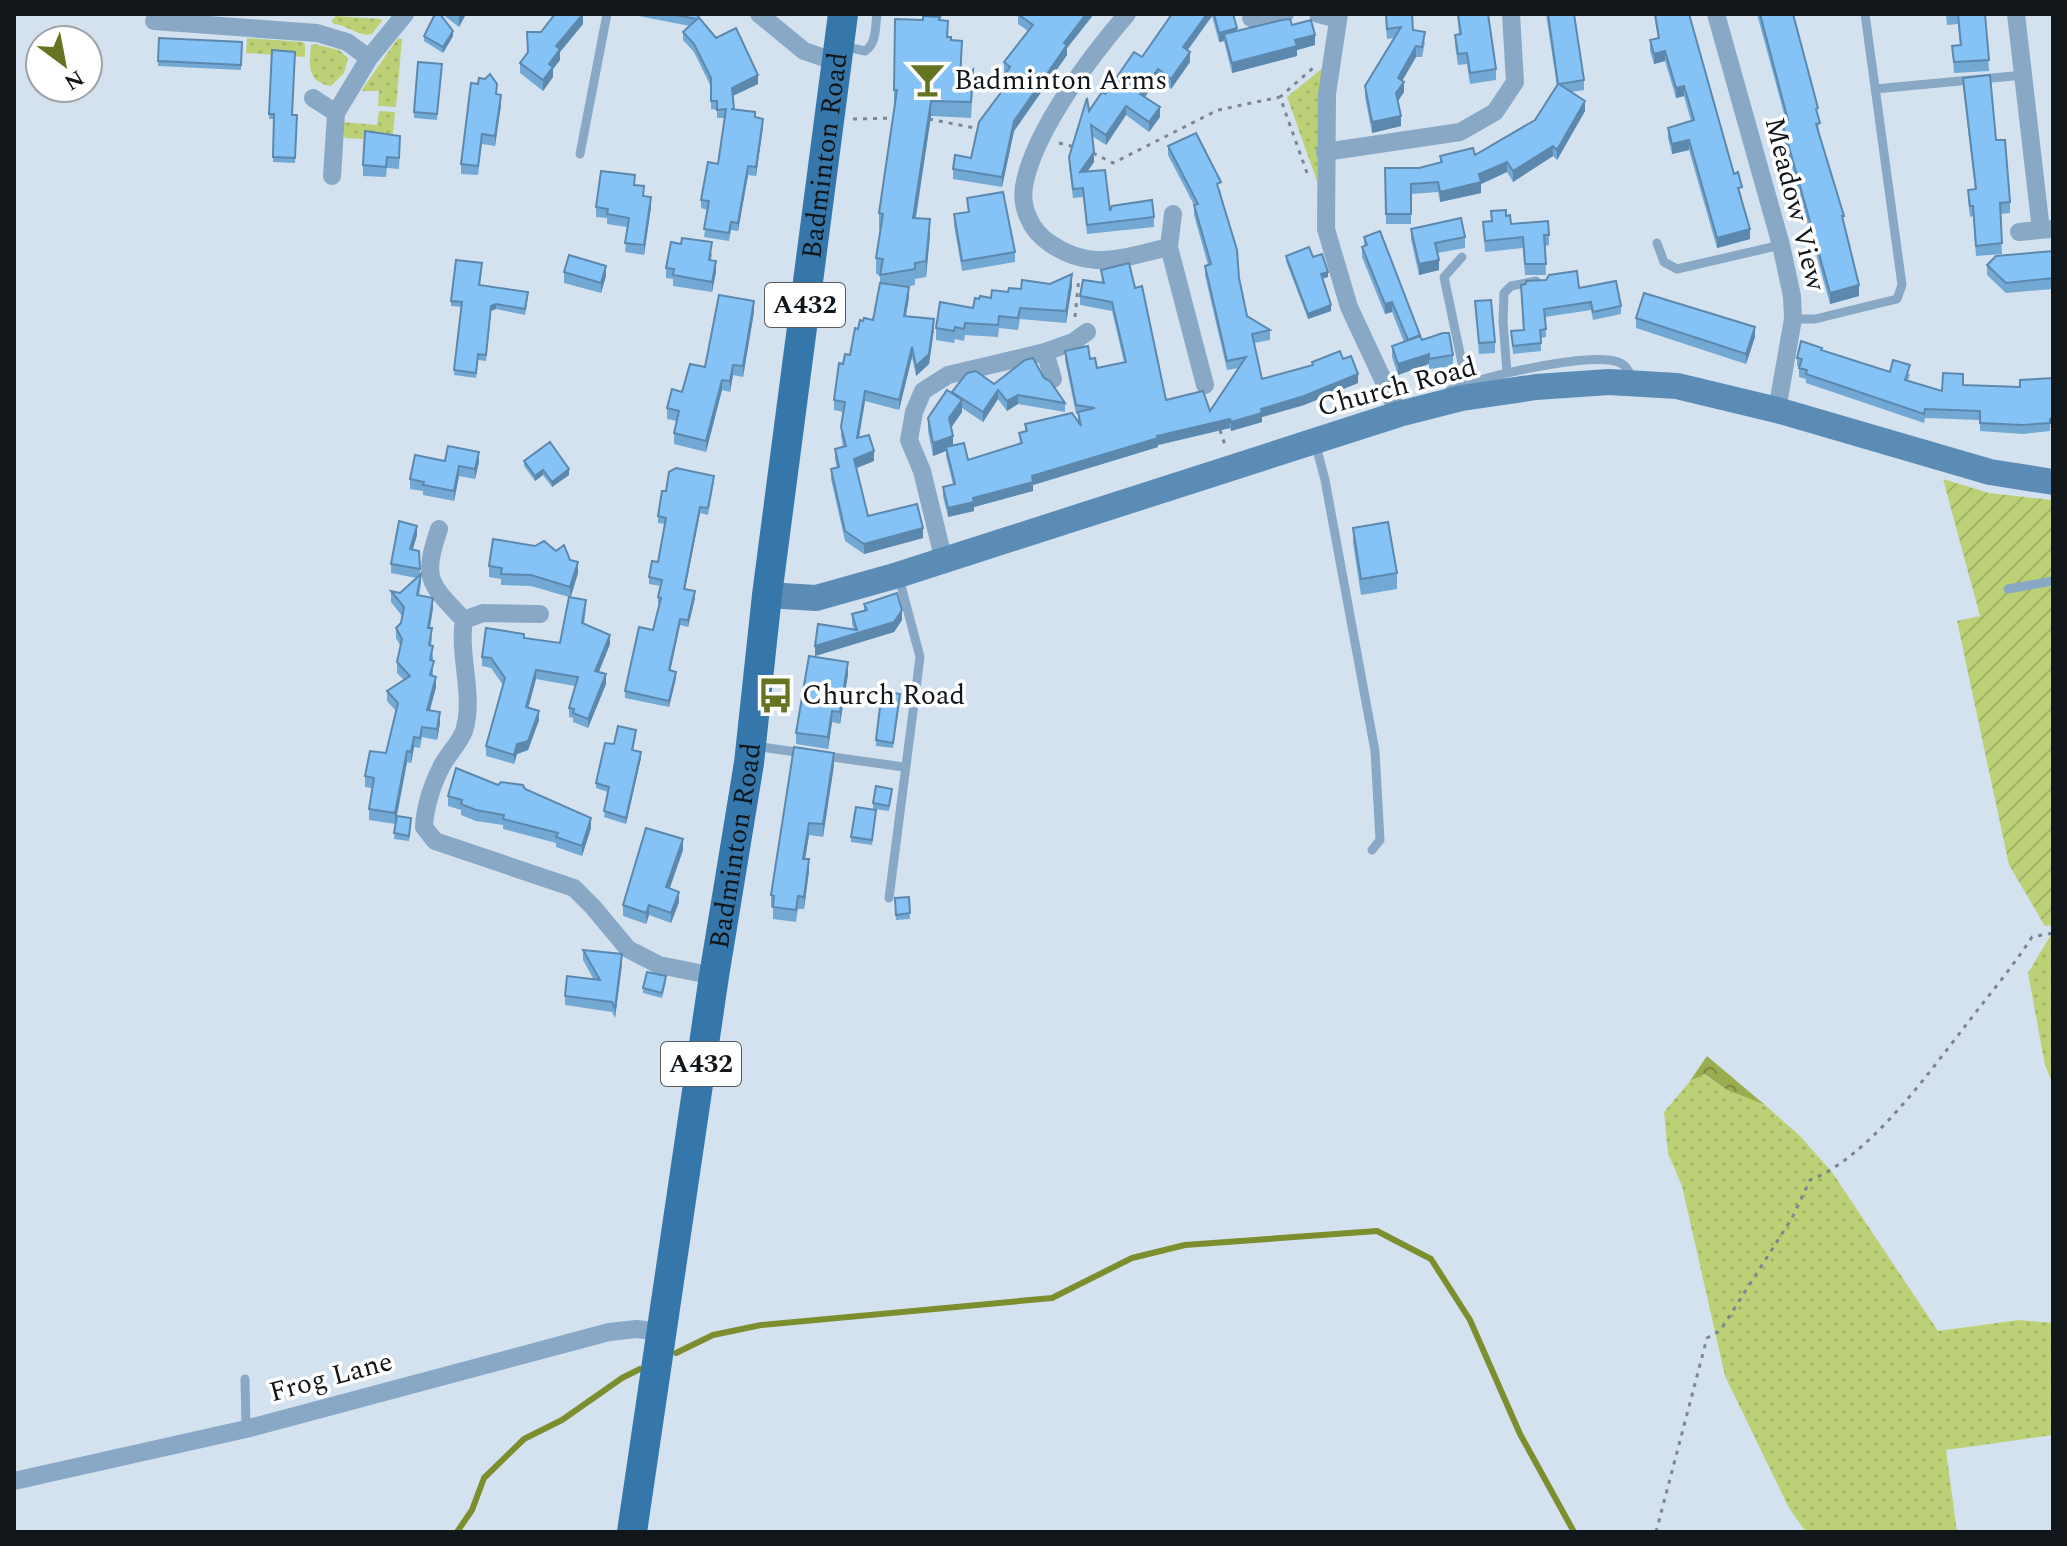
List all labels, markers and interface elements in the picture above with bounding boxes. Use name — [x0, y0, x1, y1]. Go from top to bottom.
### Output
north arrow — [24, 24, 104, 104]
street label: Badminton Road — [790, 50, 859, 262]
place label: Badminton Arms — [954, 59, 1167, 102]
text: N — [57, 61, 90, 98]
bar icon: Badminton Arms — [909, 61, 947, 99]
street label: Meadow View — [1753, 113, 1838, 296]
road number: A432 — [765, 283, 845, 327]
street label: Church Road — [1313, 345, 1481, 429]
place label: Church Road — [802, 674, 965, 717]
bus stop icon: Church Road — [757, 676, 795, 714]
street label: Badminton Road — [697, 741, 773, 952]
road number: A432 — [661, 1042, 741, 1086]
street label: Frog Lane — [265, 1340, 397, 1414]

